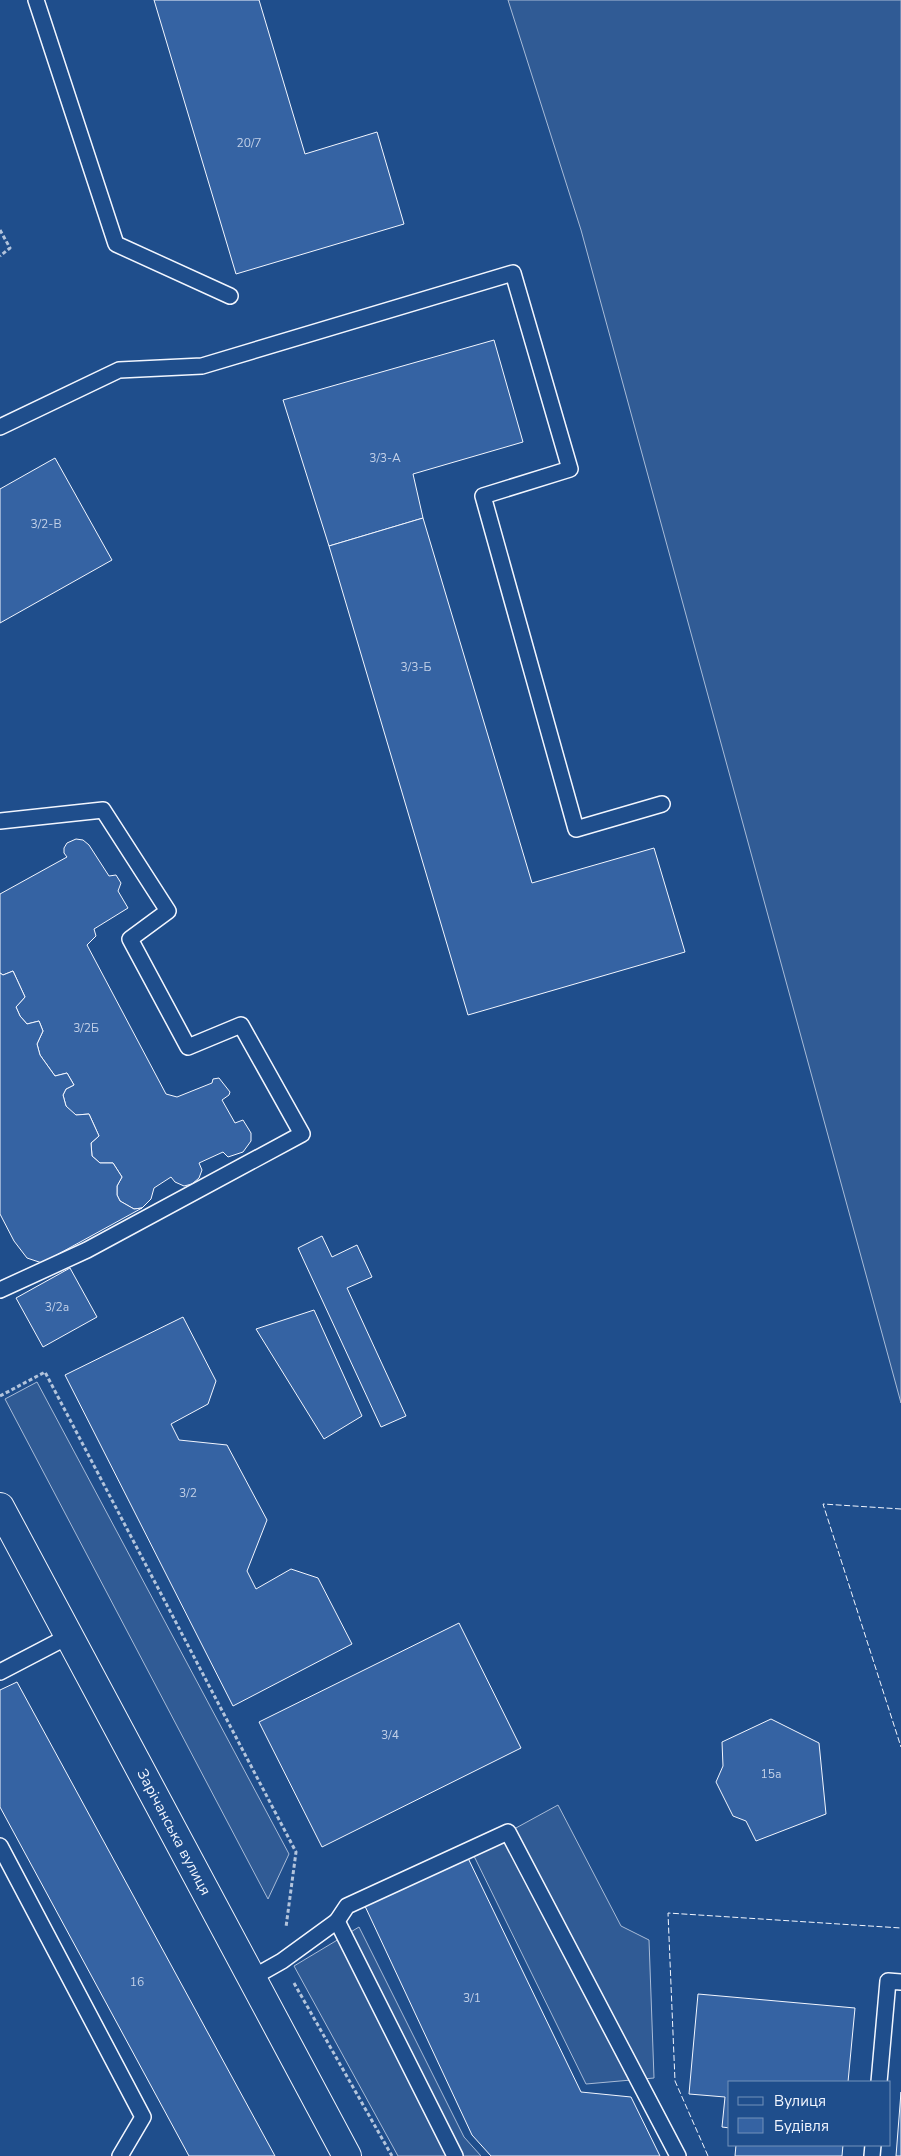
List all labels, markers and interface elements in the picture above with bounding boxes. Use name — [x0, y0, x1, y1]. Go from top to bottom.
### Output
house number: 20/7 — [237, 135, 262, 151]
house number: 3/3-А — [369, 450, 401, 466]
house number: 3/2-В — [31, 516, 62, 532]
house number: 3/3-Б — [401, 659, 431, 675]
house number: 3/2Б — [73, 1020, 99, 1036]
house number: 3/2а — [45, 1299, 69, 1315]
house number: 3/2 — [179, 1485, 197, 1501]
house number: 3/4 — [381, 1727, 399, 1743]
street label: Зарічанська вулиця — [132, 1765, 216, 1899]
house number: 15а — [761, 1766, 781, 1782]
house number: 16 — [130, 1974, 144, 1990]
house number: 3/1 — [463, 1990, 481, 2006]
legend — [728, 2081, 891, 2146]
text: Вулиця — [774, 2091, 826, 2111]
text: Будівля — [774, 2116, 829, 2136]

